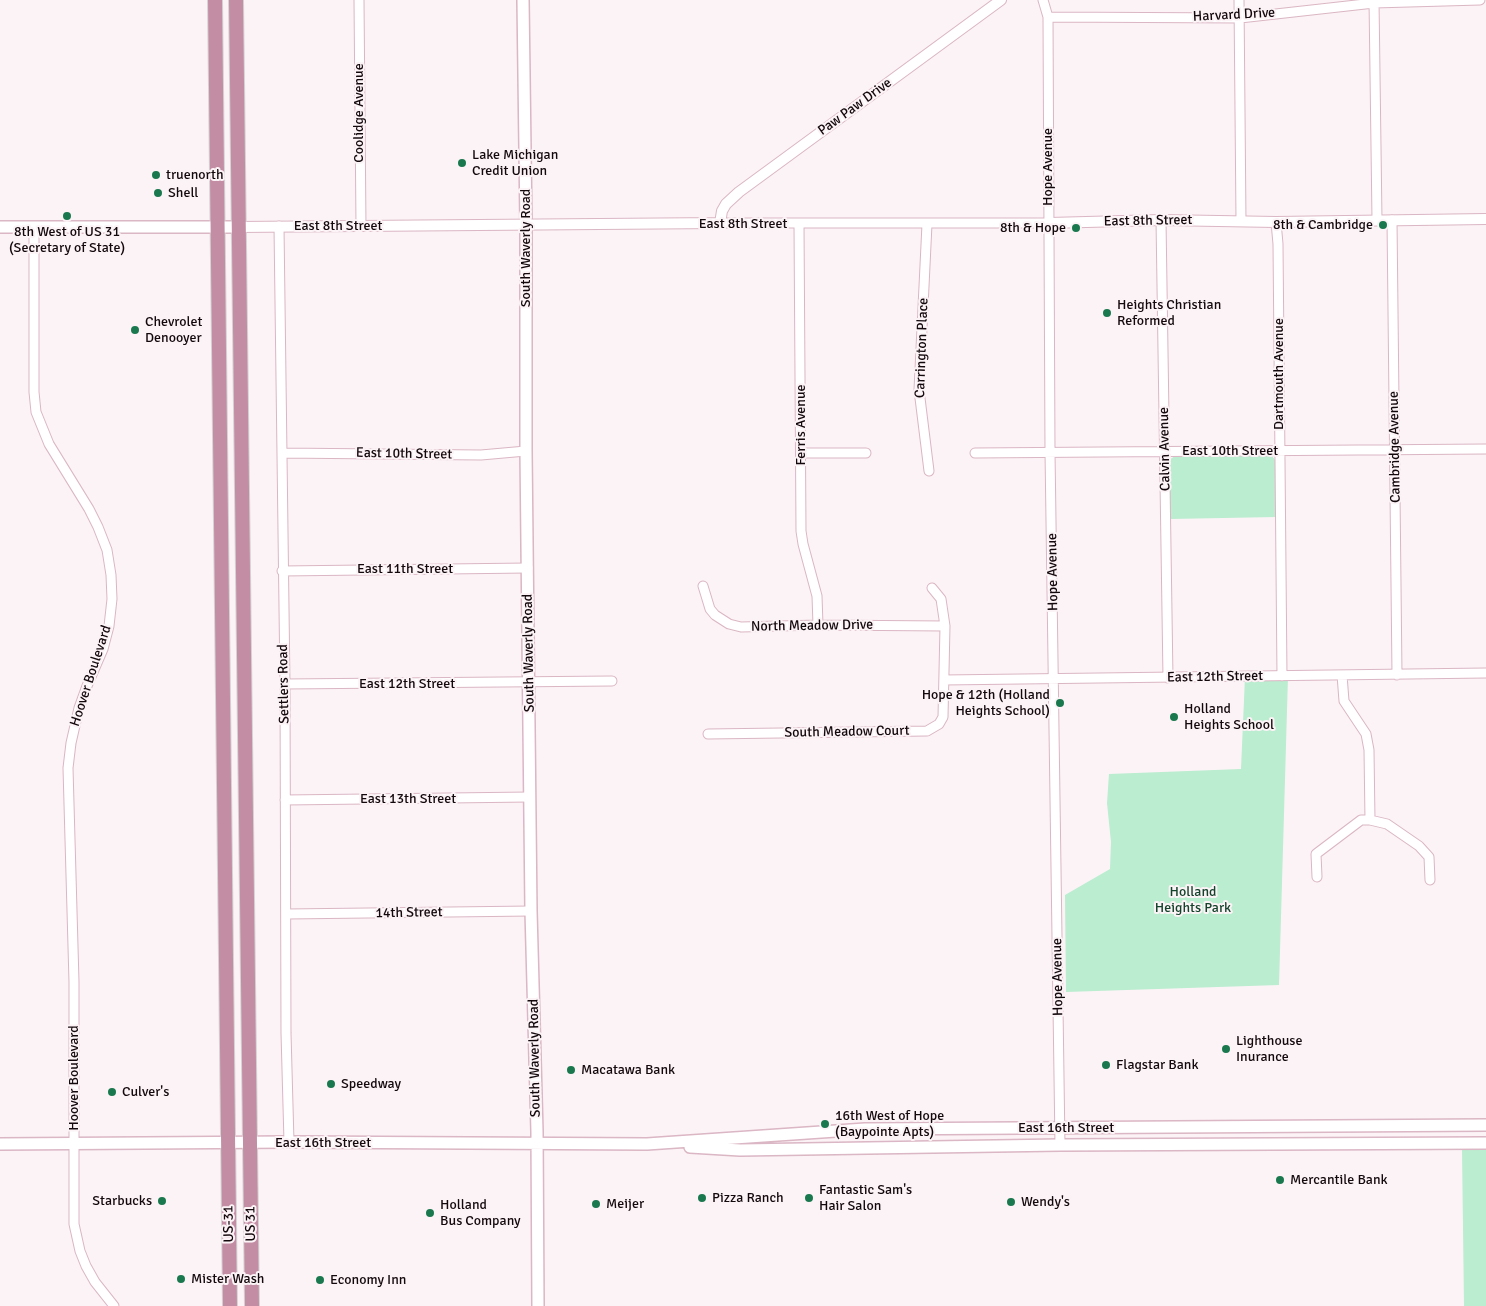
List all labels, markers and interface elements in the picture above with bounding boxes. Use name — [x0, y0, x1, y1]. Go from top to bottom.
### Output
street label: Harvard Drive — [1192, 4, 1276, 26]
street label: Coolidge Avenue — [351, 63, 367, 163]
street label: Paw Paw Drive — [815, 75, 895, 139]
street label: Hope Avenue — [1040, 128, 1056, 206]
place label: Lake Michigan Credit Union — [472, 147, 558, 180]
marker: Lake Michigan Credit Union — [456, 157, 468, 169]
place label: truenorth — [166, 167, 224, 183]
marker: truenorth — [150, 169, 162, 181]
place label: Shell — [168, 185, 198, 201]
marker: Shell — [152, 187, 164, 199]
street label: South Waverly Road — [518, 189, 534, 307]
marker: 8th West of US 31 (Secretary of State) — [61, 210, 73, 222]
street label: East 8th Street — [1104, 212, 1192, 230]
street label: East 8th Street — [699, 216, 787, 232]
place label: 8th & Cambridge — [1273, 217, 1373, 233]
street label: East 8th Street — [294, 218, 382, 234]
marker: 8th & Cambridge — [1377, 219, 1389, 231]
place label: 8th & Hope — [1000, 220, 1066, 236]
marker: 8th & Hope — [1070, 222, 1082, 234]
place label: 8th West of US 31 (Secretary of State) — [9, 224, 125, 256]
place label: Heights Christian Reformed — [1117, 297, 1221, 330]
street label: Carrington Place — [912, 298, 932, 398]
marker: Heights Christian Reformed — [1101, 307, 1113, 319]
place label: Chevrolet Denooyer — [145, 314, 202, 347]
street label: Dartmouth Avenue — [1271, 318, 1287, 430]
marker: Chevrolet Denooyer — [129, 324, 141, 336]
street label: Ferris Avenue — [793, 384, 809, 466]
street label: Cambridge Avenue — [1386, 391, 1404, 503]
street label: Calvin Avenue — [1156, 407, 1174, 491]
street label: East 10th Street — [1182, 443, 1278, 459]
street label: East 10th Street — [356, 445, 452, 463]
street label: Hope Avenue — [1044, 533, 1062, 611]
street label: East 11th Street — [357, 561, 453, 577]
street label: South Waverly Road — [520, 594, 538, 712]
street label: North Meadow Drive — [751, 617, 873, 635]
street label: Hoover Boulevard — [67, 623, 115, 729]
street label: Settlers Road — [275, 644, 293, 724]
street label: East 12th Street — [1167, 668, 1263, 686]
street label: East 12th Street — [359, 676, 455, 692]
place label: Hope & 12th (Holland Heights School) — [922, 687, 1050, 720]
marker: Hope & 12th (Holland Heights School) — [1054, 697, 1066, 709]
place label: Holland Heights School — [1184, 701, 1274, 734]
marker: Holland Heights School — [1168, 711, 1180, 723]
street label: South Meadow Court — [784, 723, 910, 741]
street label: East 13th Street — [360, 791, 456, 807]
park label: Holland Heights Park — [1155, 884, 1231, 916]
street label: 14th Street — [375, 904, 443, 922]
street label: Hope Avenue — [1049, 938, 1067, 1016]
street label: South Waverly Road — [526, 999, 544, 1117]
street label: Hoover Boulevard — [66, 1025, 82, 1131]
place label: Lighthouse Inurance — [1236, 1033, 1302, 1066]
marker: Lighthouse Inurance — [1220, 1043, 1232, 1055]
place label: Flagstar Bank — [1116, 1057, 1198, 1073]
marker: Flagstar Bank — [1100, 1059, 1112, 1071]
place label: Macatawa Bank — [581, 1062, 675, 1078]
marker: Macatawa Bank — [565, 1064, 577, 1076]
place label: Speedway — [341, 1076, 401, 1092]
marker: Speedway — [325, 1078, 337, 1090]
place label: Culver's — [122, 1084, 169, 1100]
marker: Culver's — [106, 1086, 118, 1098]
place label: 16th West of Hope (Baypointe Apts) — [835, 1108, 944, 1140]
marker: 16th West of Hope (Baypointe Apts) — [819, 1118, 831, 1130]
street label: East 16th Street — [1018, 1120, 1114, 1136]
street label: East 16th Street — [275, 1135, 371, 1151]
place label: Mercantile Bank — [1290, 1172, 1388, 1188]
marker: Mercantile Bank — [1274, 1174, 1286, 1186]
place label: Fantastic Sam's Hair Salon — [819, 1182, 912, 1214]
place label: Pizza Ranch — [712, 1190, 784, 1206]
marker: Pizza Ranch — [696, 1192, 708, 1204]
marker: Fantastic Sam's Hair Salon — [803, 1192, 815, 1204]
place label: Starbucks — [92, 1193, 152, 1209]
place label: Wendy's — [1021, 1194, 1070, 1210]
marker: Starbucks — [156, 1195, 168, 1207]
place label: Meijer — [606, 1196, 644, 1212]
marker: Wendy's — [1005, 1196, 1017, 1208]
place label: Holland Bus Company — [440, 1197, 521, 1230]
marker: Meijer — [590, 1198, 602, 1210]
street label: US-31 — [220, 1205, 238, 1243]
street label: US 31 — [242, 1206, 260, 1242]
marker: Holland Bus Company — [424, 1207, 436, 1219]
place label: Mister Wash — [191, 1271, 264, 1287]
place label: Economy Inn — [330, 1272, 406, 1288]
marker: Mister Wash — [175, 1273, 187, 1285]
marker: Economy Inn — [314, 1274, 326, 1286]

